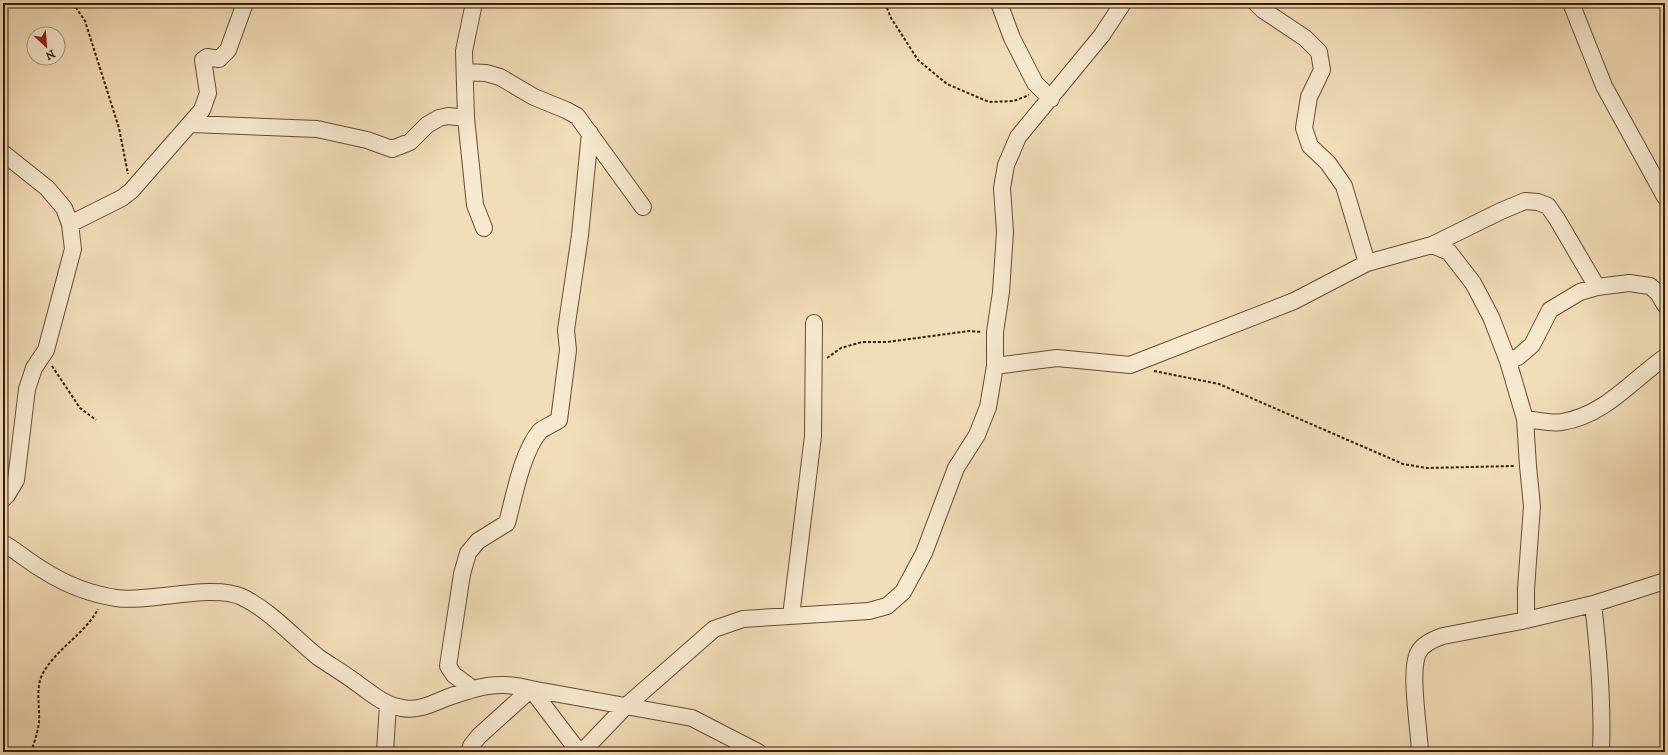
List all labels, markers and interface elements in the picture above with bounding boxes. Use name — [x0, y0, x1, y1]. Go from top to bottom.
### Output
north arrow — [26, 26, 66, 66]
text: N — [43, 46, 57, 62]

